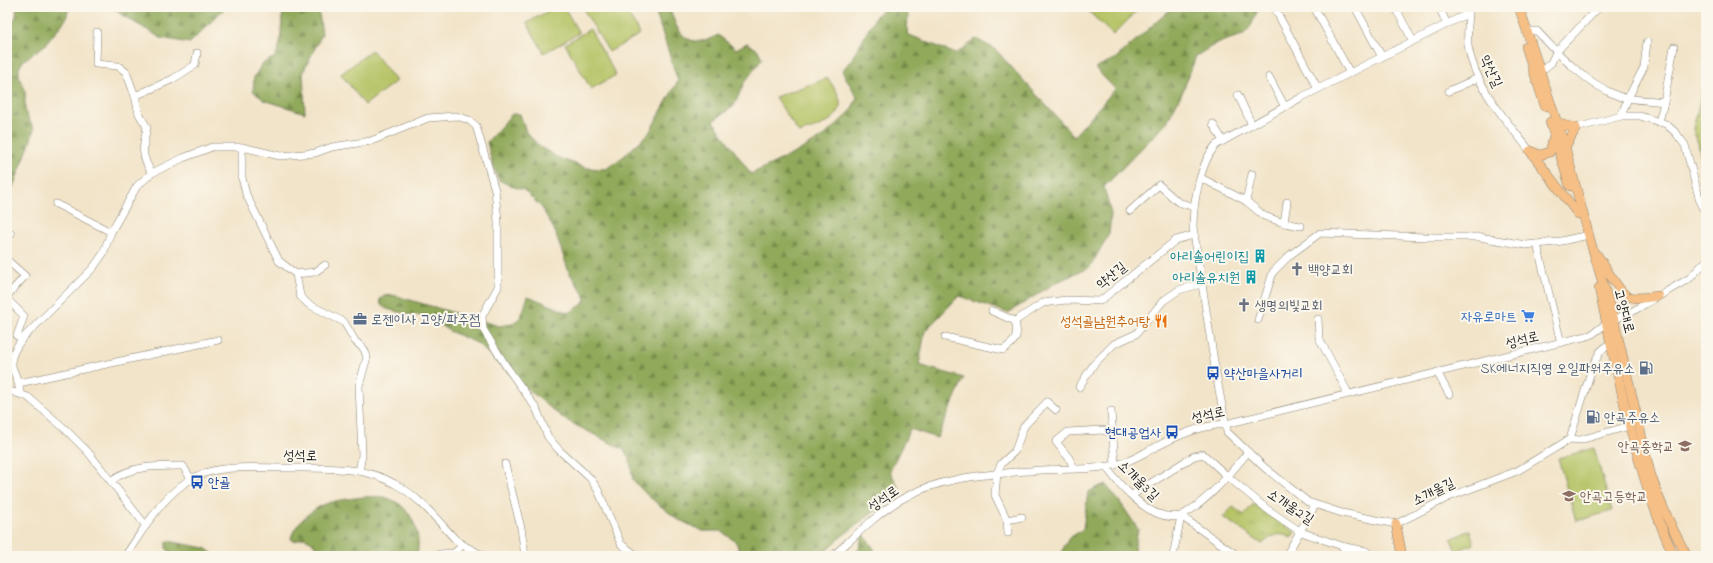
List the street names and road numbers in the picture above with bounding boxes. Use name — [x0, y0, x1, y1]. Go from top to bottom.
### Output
street label: 약산길 — [1474, 52, 1508, 92]
street label: 약산길 — [1092, 257, 1132, 295]
street label: 고양대로 — [1608, 287, 1640, 336]
street label: 성석로 — [1504, 326, 1541, 354]
street label: 성석로 — [1190, 402, 1227, 429]
street label: 성석로 — [283, 446, 317, 467]
street label: 소개울3길 — [1112, 456, 1164, 507]
street label: 소개울길 — [1409, 473, 1459, 512]
street label: 성석로 — [864, 481, 904, 518]
street label: 소개울2길 — [1263, 484, 1318, 531]

